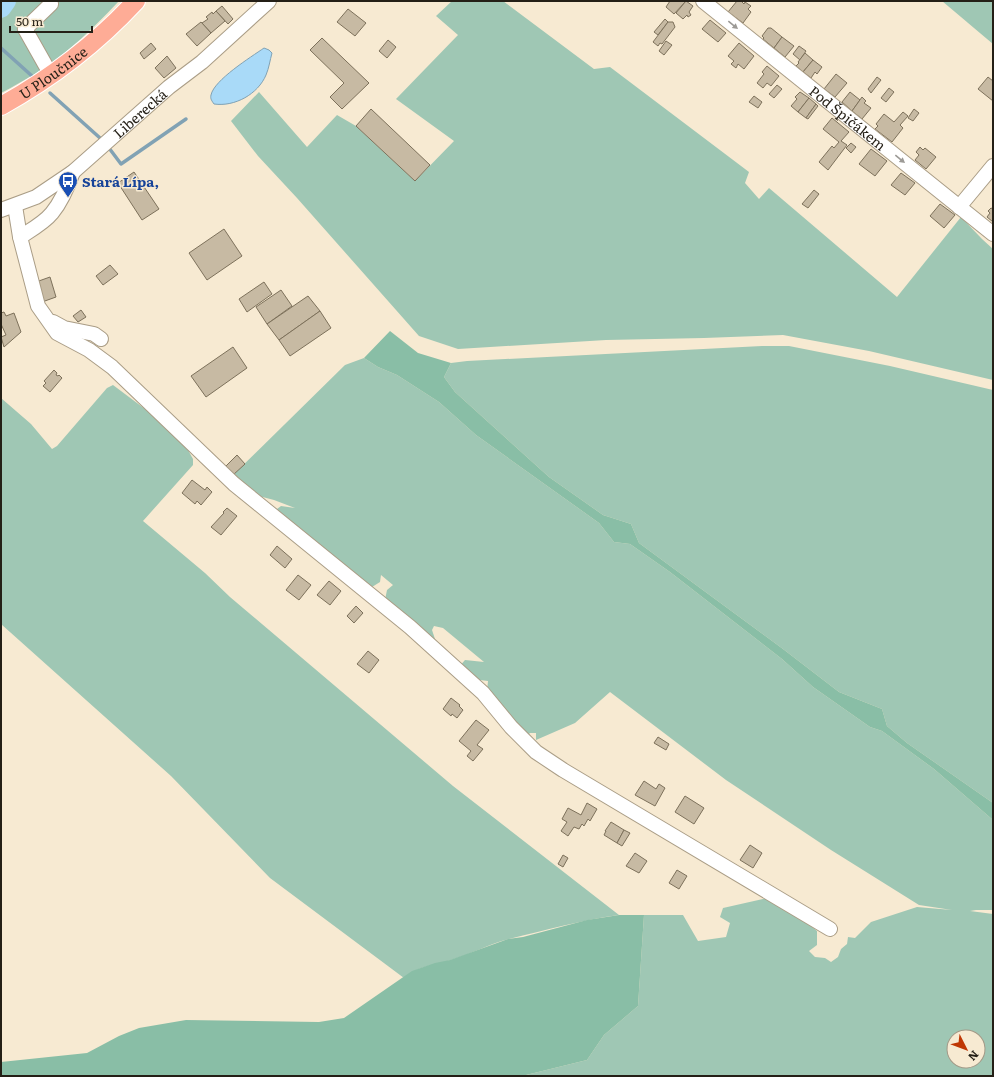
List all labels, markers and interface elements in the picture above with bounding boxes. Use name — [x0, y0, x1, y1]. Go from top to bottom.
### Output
scale bar — [10, 8, 92, 34]
text: 50 m — [16, 12, 43, 30]
one-way arrow — [728, 21, 739, 30]
street label: U Ploučnice — [15, 41, 91, 103]
street label: Pod Špičákem — [805, 80, 891, 155]
street label: Liberecká — [108, 83, 171, 142]
one-way arrow — [895, 155, 906, 164]
bus stop icon: Stará Lípa, — [57, 170, 79, 198]
place label: Stará Lípa, — [82, 171, 159, 191]
north arrow — [946, 1029, 986, 1069]
text: N — [965, 1048, 983, 1065]

